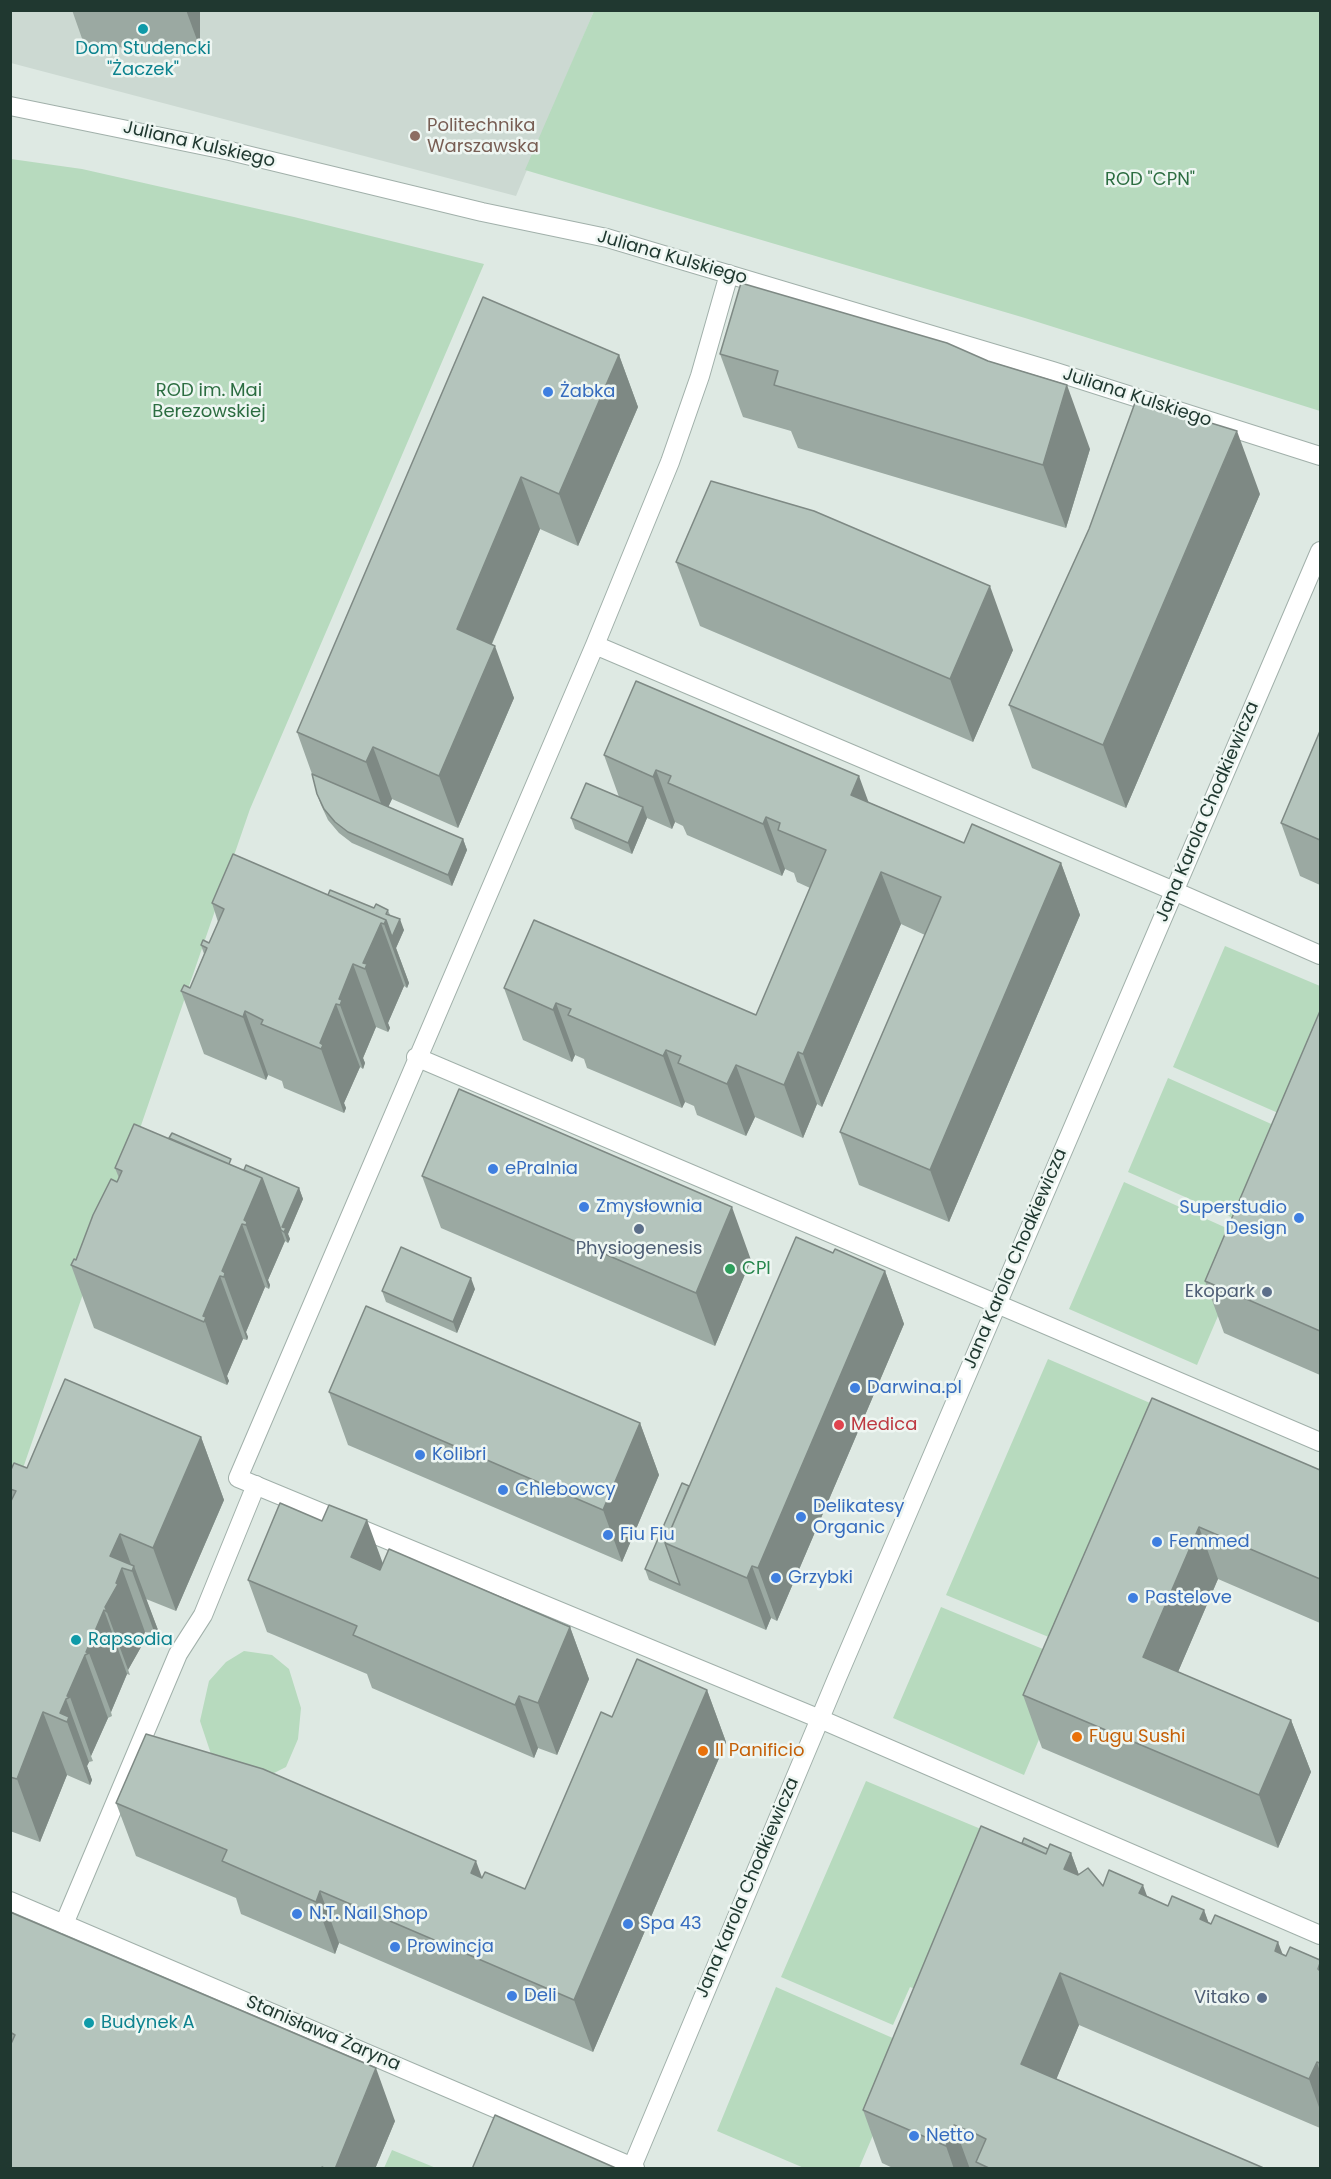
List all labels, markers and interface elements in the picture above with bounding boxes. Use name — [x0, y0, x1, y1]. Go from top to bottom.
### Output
marker: Dom Studencki "Żaczek" — [136, 22, 150, 36]
place label: Dom Studencki "Żaczek" — [75, 38, 211, 80]
place label: Politechnika Warszawska — [427, 115, 539, 158]
street label: Juliana Kulskiego — [121, 117, 277, 173]
marker: Politechnika Warszawska — [408, 129, 422, 143]
park label: ROD "CPN" — [1105, 169, 1195, 191]
street label: Juliana Kulskiego — [594, 226, 750, 290]
street label: Juliana Kulskiego — [1060, 364, 1214, 432]
park label: ROD im. Mai Berezowskiej — [152, 380, 266, 422]
place label: Żabka — [560, 381, 616, 403]
marker: Żabka — [541, 385, 555, 399]
street label: Jana Karola Chodkiewicza — [1152, 699, 1264, 925]
street label: Jana Karola Chodkiewicza — [960, 1146, 1072, 1372]
place label: ePralnia — [505, 1158, 578, 1180]
marker: ePralnia — [486, 1162, 500, 1176]
place label: Zmysłownia — [596, 1196, 703, 1218]
place label: Superstudio Design — [1179, 1197, 1287, 1240]
marker: Zmysłownia — [577, 1200, 591, 1214]
marker: Superstudio Design — [1292, 1211, 1306, 1225]
marker: Physiogenesis — [632, 1222, 646, 1236]
place label: Physiogenesis — [576, 1238, 702, 1260]
place label: CPI — [742, 1258, 771, 1280]
marker: CPI — [723, 1262, 737, 1276]
place label: Ekopark — [1185, 1281, 1255, 1303]
marker: Ekopark — [1260, 1285, 1274, 1299]
place label: Darwina.pl — [867, 1377, 962, 1399]
marker: Darwina.pl — [848, 1381, 862, 1395]
place label: Medica — [851, 1414, 917, 1436]
marker: Medica — [832, 1418, 846, 1432]
place label: Kolibri — [432, 1444, 486, 1466]
marker: Kolibri — [413, 1448, 427, 1462]
place label: Chlebowcy — [515, 1479, 616, 1501]
marker: Chlebowcy — [496, 1483, 510, 1497]
place label: Delikatesy Organic — [813, 1496, 904, 1538]
marker: Delikatesy Organic — [794, 1510, 808, 1524]
place label: Fiu Fiu — [620, 1524, 675, 1546]
marker: Fiu Fiu — [601, 1528, 615, 1542]
place label: Femmed — [1169, 1531, 1250, 1553]
marker: Femmed — [1150, 1535, 1164, 1549]
place label: Grzybki — [788, 1567, 853, 1589]
marker: Grzybki — [769, 1571, 783, 1585]
place label: Pastelove — [1145, 1587, 1232, 1609]
marker: Pastelove — [1126, 1591, 1140, 1605]
place label: Rapsodia — [88, 1629, 173, 1651]
marker: Rapsodia — [69, 1633, 83, 1647]
place label: Fugu Sushi — [1089, 1726, 1186, 1748]
marker: Fugu Sushi — [1070, 1730, 1084, 1744]
place label: Il Panificio — [715, 1740, 804, 1762]
marker: Il Panificio — [696, 1744, 710, 1758]
street label: Jana Karola Chodkiewicza — [692, 1775, 804, 2001]
place label: N.T. Nail Shop — [309, 1903, 428, 1925]
marker: N.T. Nail Shop — [290, 1907, 304, 1921]
place label: Spa 43 — [640, 1913, 702, 1935]
marker: Spa 43 — [621, 1917, 635, 1931]
place label: Prowincja — [407, 1936, 494, 1958]
marker: Prowincja — [388, 1940, 402, 1954]
place label: Deli — [524, 1985, 557, 2007]
place label: Vitako — [1194, 1987, 1250, 2009]
marker: Deli — [505, 1989, 519, 2003]
marker: Vitako — [1255, 1991, 1269, 2005]
street label: Stanisława Żaryna — [243, 1992, 403, 2076]
place label: Budynek A — [101, 2012, 195, 2034]
marker: Budynek A — [82, 2016, 96, 2030]
place label: Netto — [926, 2125, 974, 2147]
marker: Netto — [907, 2129, 921, 2143]

